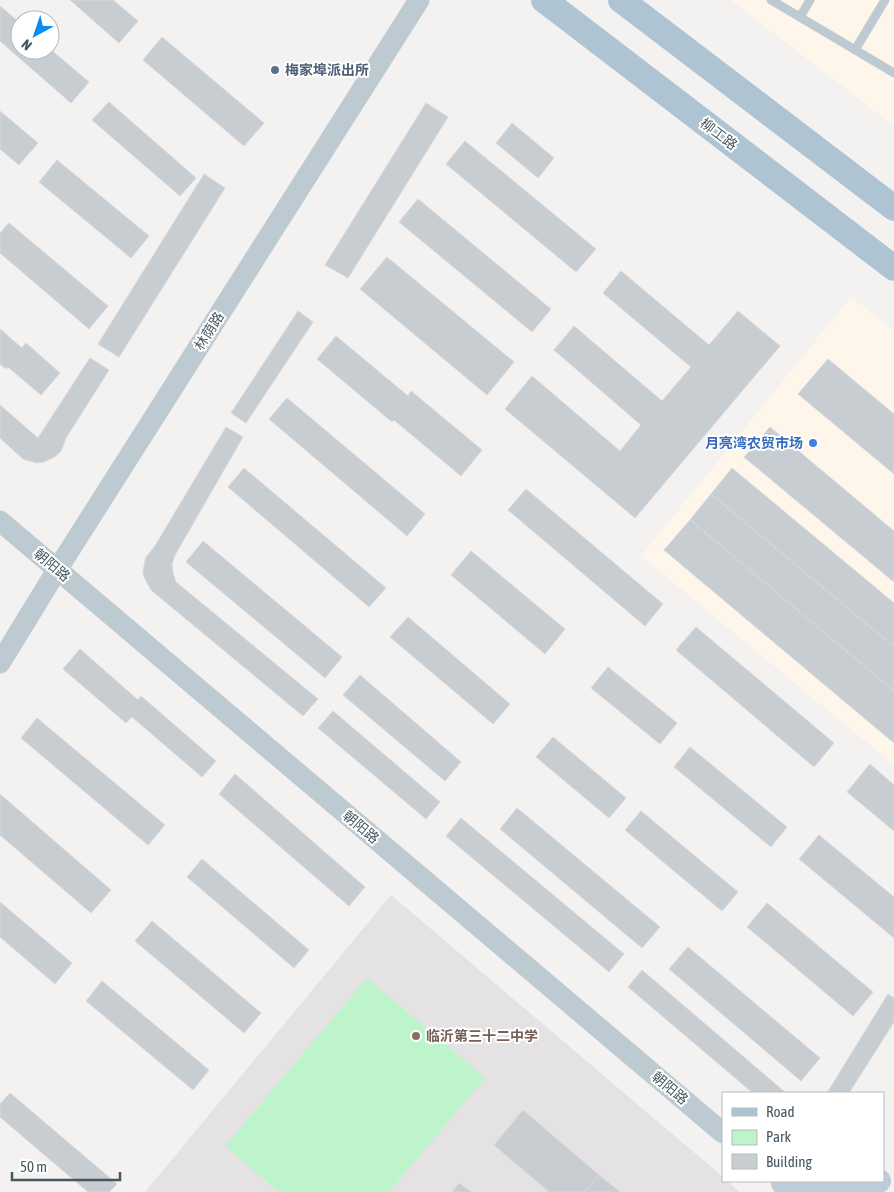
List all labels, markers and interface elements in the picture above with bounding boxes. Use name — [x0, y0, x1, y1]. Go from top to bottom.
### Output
north arrow — [10, 10, 60, 60]
text: N — [18, 36, 35, 54]
place label: 梅家埠派出所 — [285, 62, 369, 78]
marker: 梅家埠派出所 — [269, 64, 281, 76]
street label: 柳工路 — [697, 115, 741, 153]
street label: 林荫路 — [191, 309, 227, 353]
place label: 月亮湾农贸市场 — [705, 435, 803, 451]
marker: 月亮湾农贸市场 — [807, 437, 819, 449]
street label: 朝阳路 — [31, 545, 73, 585]
street label: 朝阳路 — [340, 807, 382, 847]
place label: 临沂第三十二中学 — [426, 1028, 538, 1044]
marker: 临沂第三十二中学 — [410, 1030, 422, 1042]
street label: 朝阳路 — [649, 1068, 691, 1108]
legend — [722, 1092, 884, 1182]
text: Road — [766, 1103, 795, 1120]
text: Park — [766, 1128, 791, 1145]
scale bar — [12, 1150, 120, 1182]
text: Building — [766, 1153, 812, 1170]
text: 50 m — [20, 1158, 47, 1175]

